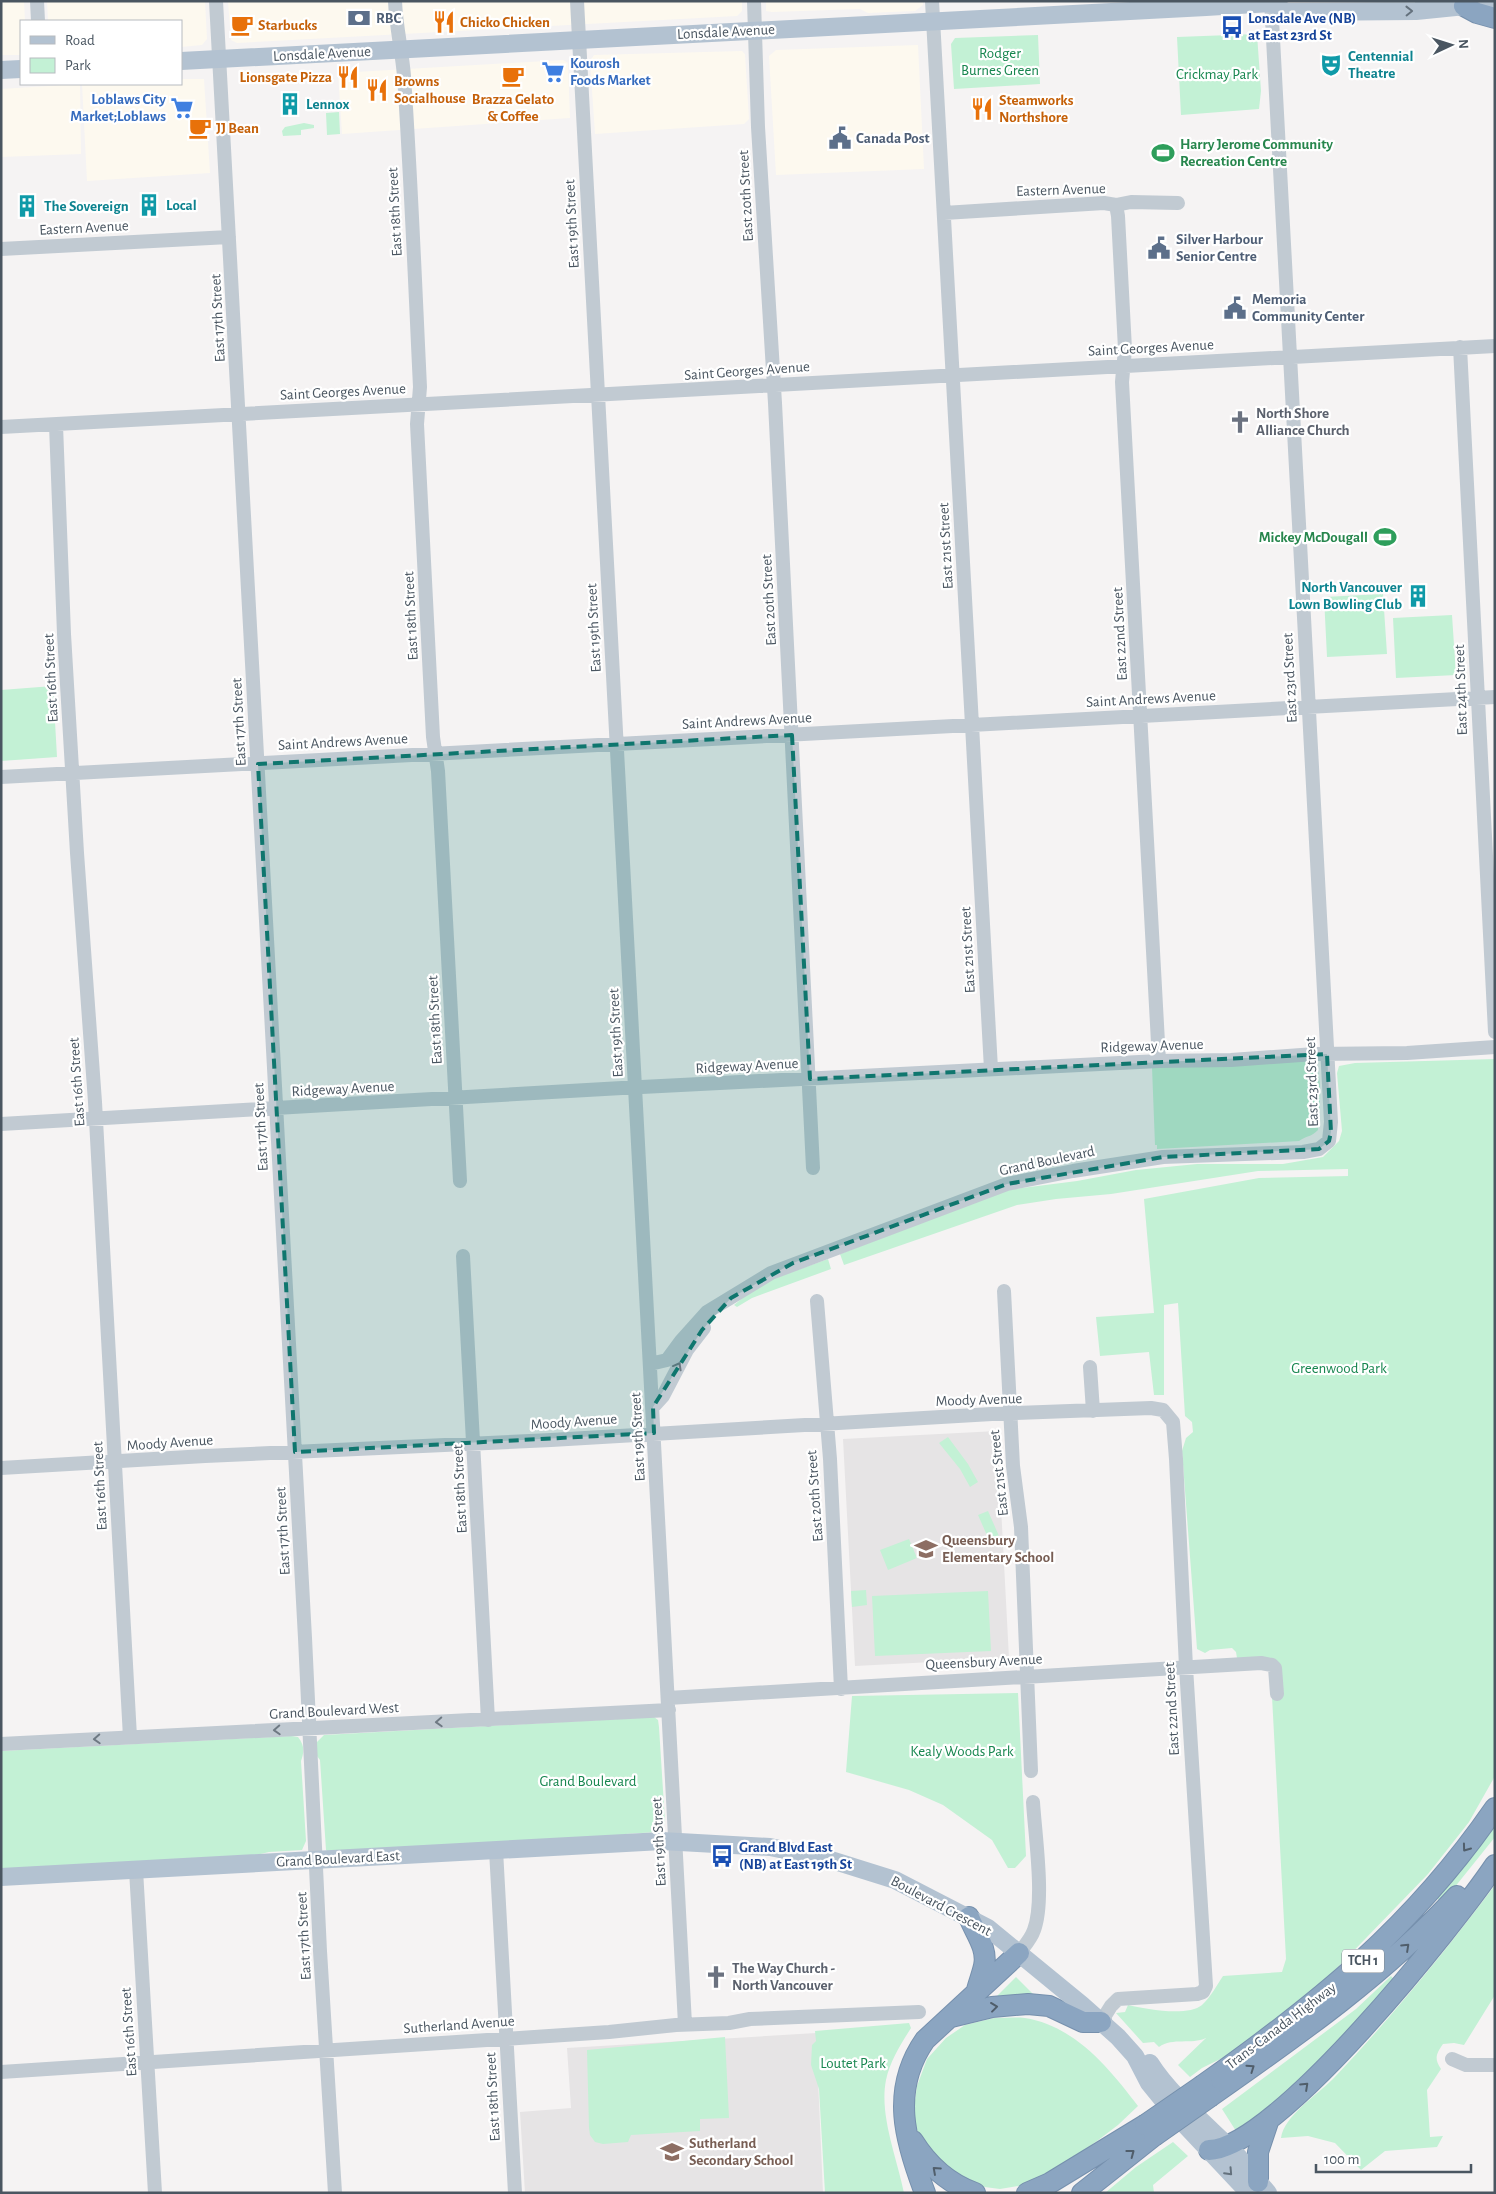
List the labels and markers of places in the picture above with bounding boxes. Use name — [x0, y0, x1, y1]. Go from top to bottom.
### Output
bank icon: RBC — [346, 5, 372, 31]
restaurant icon: Chicko Chicken — [431, 9, 457, 35]
place label: RBC — [376, 11, 402, 26]
place label: Lonsdale Ave (NB) at East 23rd St — [1248, 11, 1356, 43]
cafe icon: Starbucks — [229, 12, 255, 38]
bus stop icon: Lonsdale Ave (NB) at East 23rd St — [1219, 14, 1245, 40]
place label: Chicko Chicken — [460, 15, 550, 30]
place label: Starbucks — [258, 18, 318, 33]
place label: Centennial Theatre — [1348, 49, 1413, 81]
theatre icon: Centennial Theatre — [1318, 52, 1344, 78]
place label: Kourosh Foods Market — [570, 56, 651, 88]
supermarket icon: Kourosh Foods Market — [540, 59, 566, 85]
cafe icon: Brazza Gelato & Coffee — [500, 63, 526, 89]
restaurant icon: Lionsgate Pizza — [335, 64, 361, 90]
place label: Lionsgate Pizza — [240, 70, 332, 85]
place label: Browns Socialhouse — [394, 74, 466, 106]
restaurant icon: Browns Socialhouse — [364, 77, 390, 103]
building icon: Lennox — [277, 91, 303, 117]
place label: Loblaws City Market;Loblaws — [70, 92, 166, 124]
place label: Brazza Gelato & Coffee — [472, 92, 554, 124]
place label: Steamworks Northshore — [999, 93, 1074, 125]
supermarket icon: Loblaws City Market;Loblaws — [169, 95, 195, 121]
restaurant icon: Steamworks Northshore — [969, 96, 995, 122]
place label: Lennox — [306, 97, 349, 112]
cafe icon: JJ Bean — [187, 115, 213, 141]
place label: JJ Bean — [216, 121, 259, 136]
public building icon: Canada Post — [827, 125, 853, 151]
place label: Canada Post — [856, 131, 929, 146]
place label: Harry Jerome Community Recreation Centre — [1180, 137, 1333, 169]
sports icon: Harry Jerome Community Recreation Centre — [1150, 140, 1176, 166]
building icon: Local — [136, 192, 162, 218]
building icon: The Sovereign — [14, 193, 40, 219]
place label: Local — [166, 198, 197, 213]
place label: The Sovereign — [44, 199, 129, 214]
place label: Silver Harbour Senior Centre — [1176, 232, 1264, 264]
public building icon: Silver Harbour Senior Centre — [1146, 235, 1172, 261]
place label: Memoria Community Center — [1252, 292, 1365, 324]
public building icon: Memoria Community Center — [1222, 295, 1248, 321]
place label: North Shore Alliance Church — [1256, 406, 1350, 438]
church icon: North Shore Alliance Church — [1227, 409, 1253, 435]
sports icon: Mickey McDougall — [1372, 524, 1398, 550]
place label: Mickey McDougall — [1259, 530, 1368, 545]
place label: North Vancouver Lown Bowling Club — [1288, 580, 1403, 612]
building icon: North Vancouver Lown Bowling Club — [1405, 583, 1431, 609]
place label: Queensbury Elementary School — [942, 1533, 1054, 1565]
school or university icon: Queensbury Elementary School — [913, 1536, 939, 1562]
place label: Grand Blvd East (NB) at East 19th St — [739, 1840, 852, 1872]
bus stop icon: Grand Blvd East (NB) at East 19th St — [709, 1843, 735, 1869]
place label: The Way Church - North Vancouver — [732, 1961, 835, 1993]
church icon: The Way Church - North Vancouver — [703, 1964, 729, 1990]
place label: Sutherland Secondary School — [689, 2136, 793, 2168]
school or university icon: Sutherland Secondary School — [659, 2139, 685, 2165]

